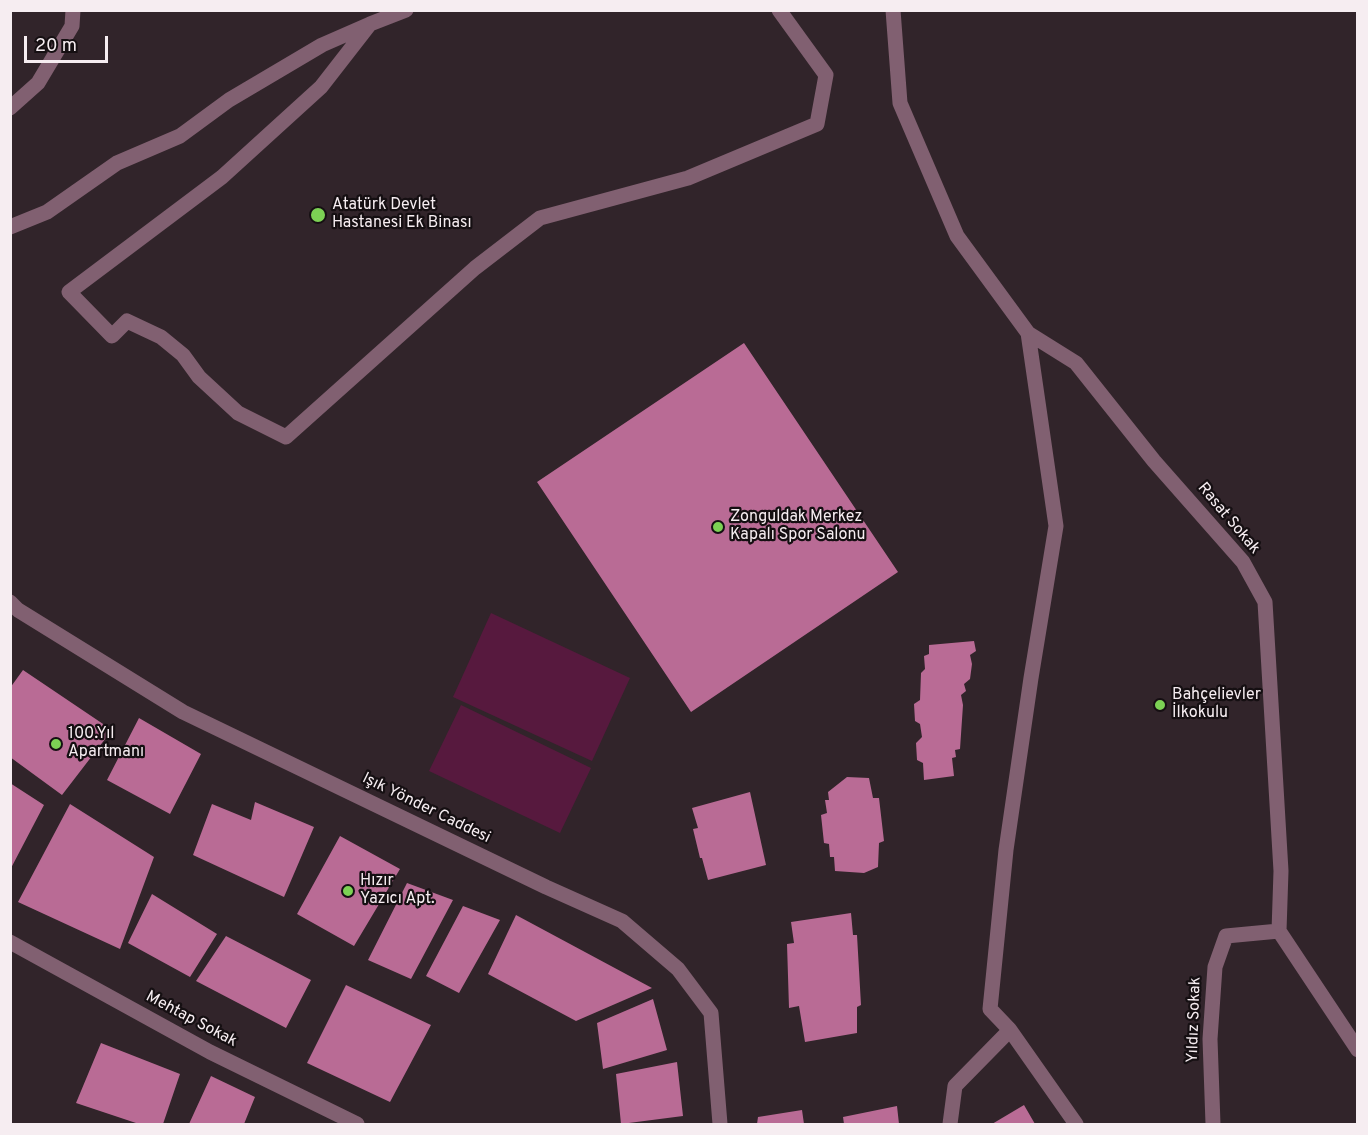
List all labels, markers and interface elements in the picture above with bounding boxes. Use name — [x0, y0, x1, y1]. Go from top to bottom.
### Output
scale bar — [27, 24, 111, 62]
text: 20 m — [35, 35, 77, 58]
place label: Atatürk Devlet Hastanesi Ek Binası — [332, 196, 471, 234]
marker: Atatürk Devlet Hastanesi Ek Binası — [309, 206, 327, 224]
street label: Rasat Sokak — [1193, 479, 1263, 559]
place label: Zonguldak Merkez Kapalı Spor Salonu — [730, 508, 865, 546]
marker: Zonguldak Merkez Kapalı Spor Salonu — [711, 520, 725, 534]
place label: Bahçelievler İlkokulu — [1172, 686, 1261, 724]
marker: Bahçelievler İlkokulu — [1153, 698, 1167, 712]
place label: 100.Yıl Apartmanı — [68, 725, 144, 763]
marker: 100.Yıl Apartmanı — [49, 737, 63, 751]
street label: Işık Yönder Caddesi — [359, 770, 493, 848]
place label: Hızır Yazıcı Apt. — [360, 872, 435, 910]
marker: Hızır Yazıcı Apt. — [341, 884, 355, 898]
street label: Yıldız Sokak — [1184, 977, 1206, 1063]
street label: Mehtap Sokak — [142, 988, 240, 1052]

